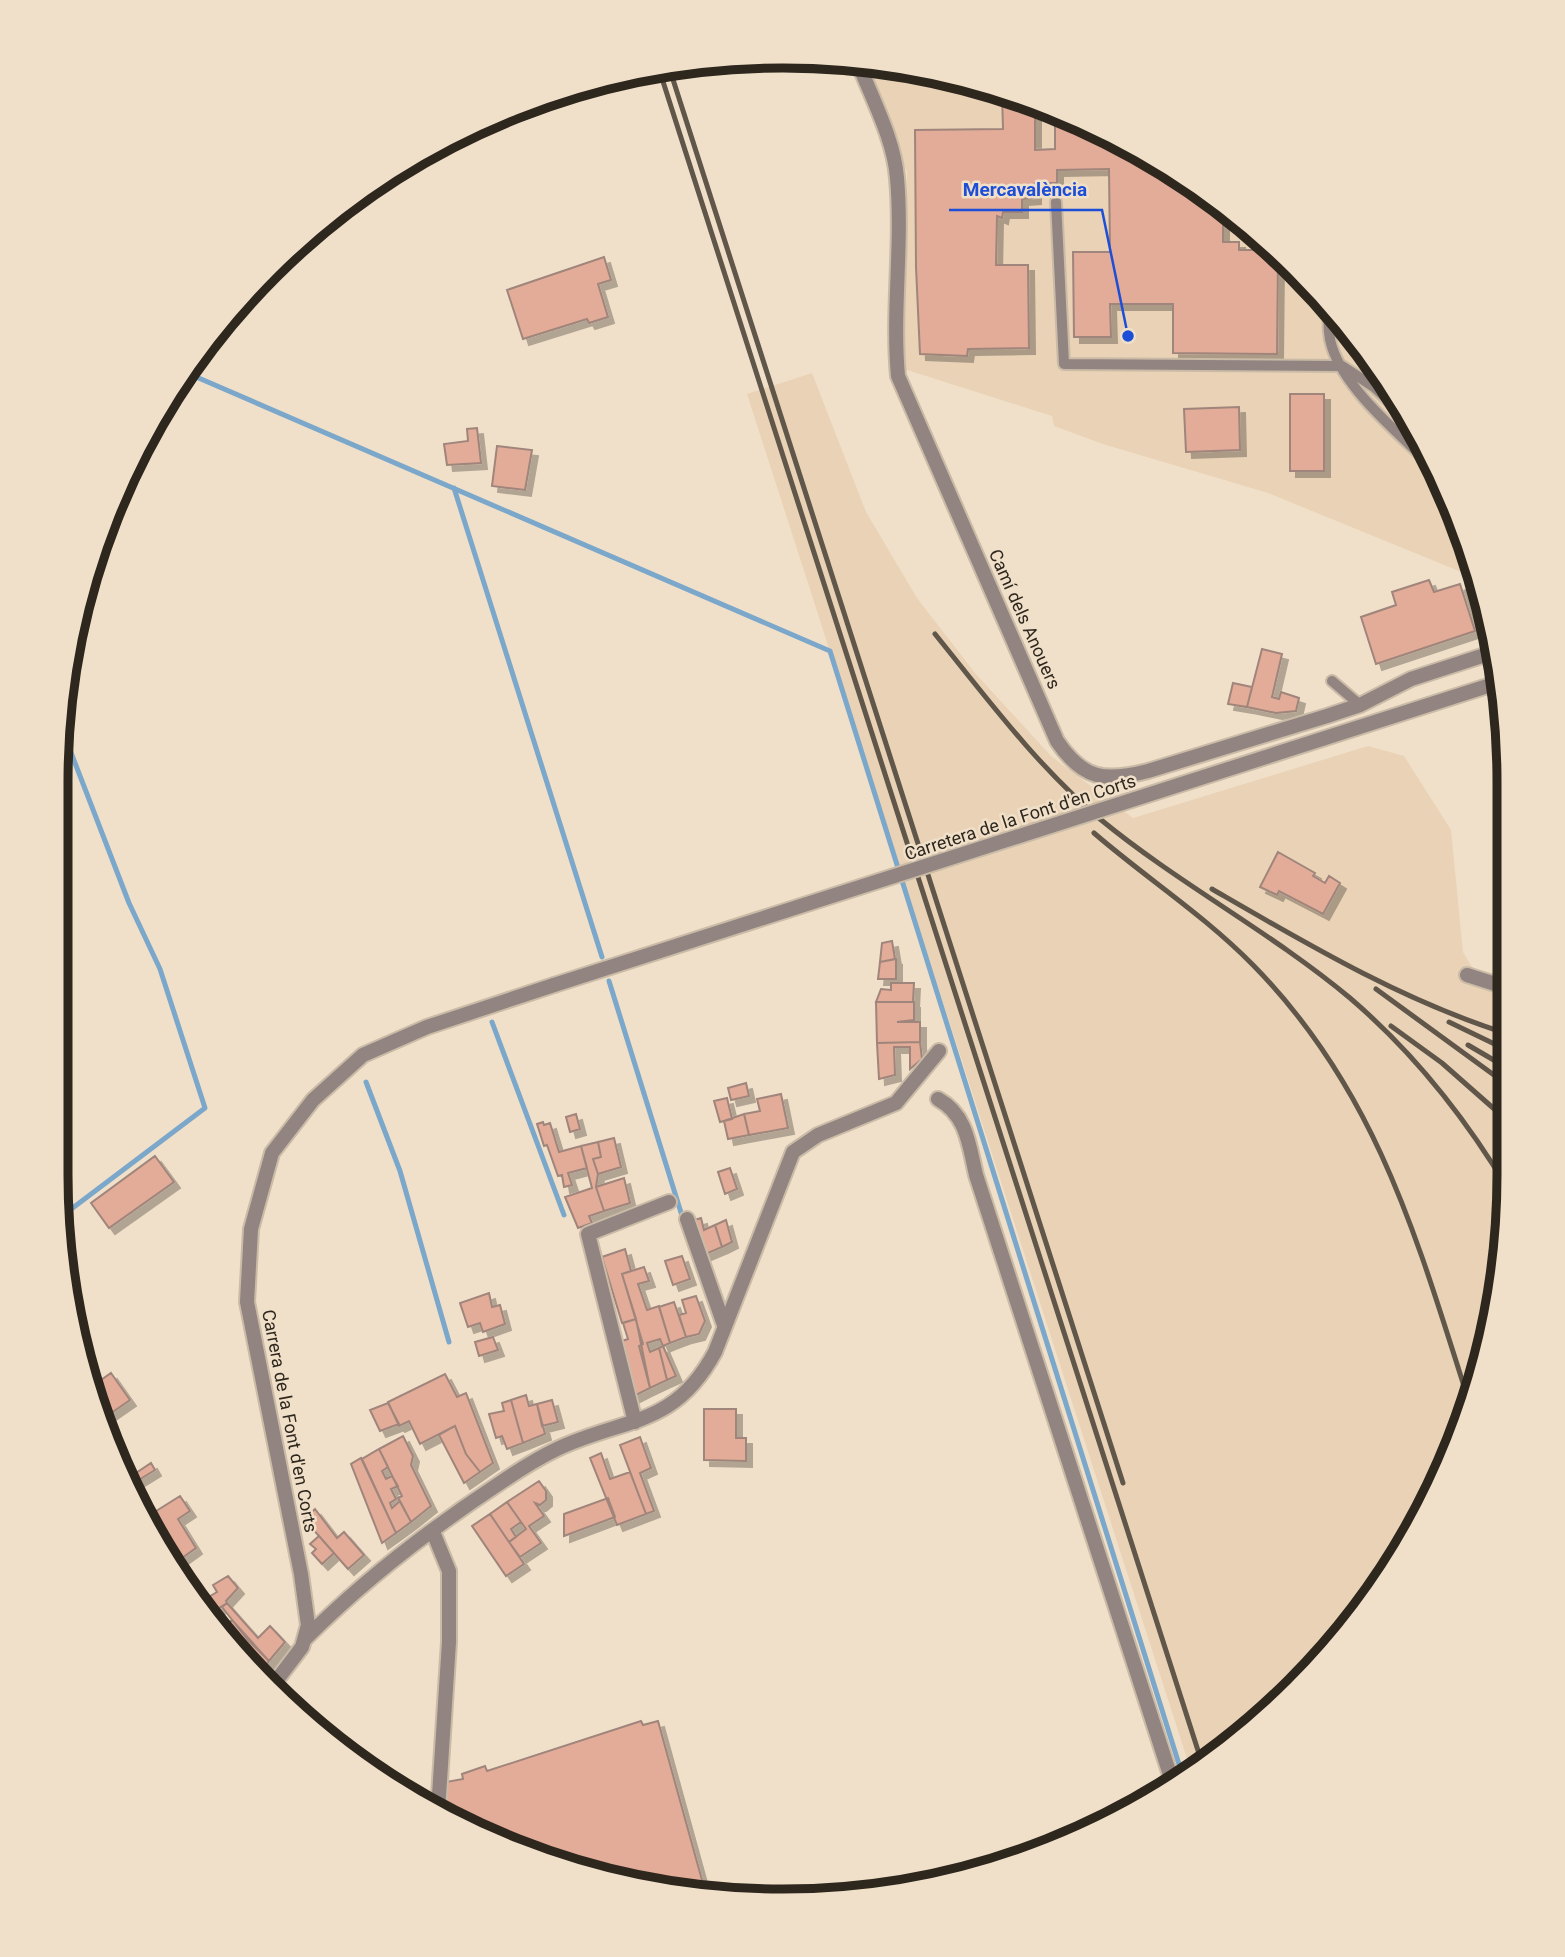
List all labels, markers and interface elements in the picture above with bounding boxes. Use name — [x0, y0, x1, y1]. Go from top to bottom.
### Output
callout: Mercavalència — [949, 170, 1102, 210]
text: Mercavalència — [963, 178, 1087, 201]
street label: Camí dels Anouers — [985, 546, 1065, 692]
street label: Carretera de la Font d'en Corts — [902, 770, 1138, 864]
street label: Carrera de la Font d'en Corts — [258, 1308, 322, 1534]

